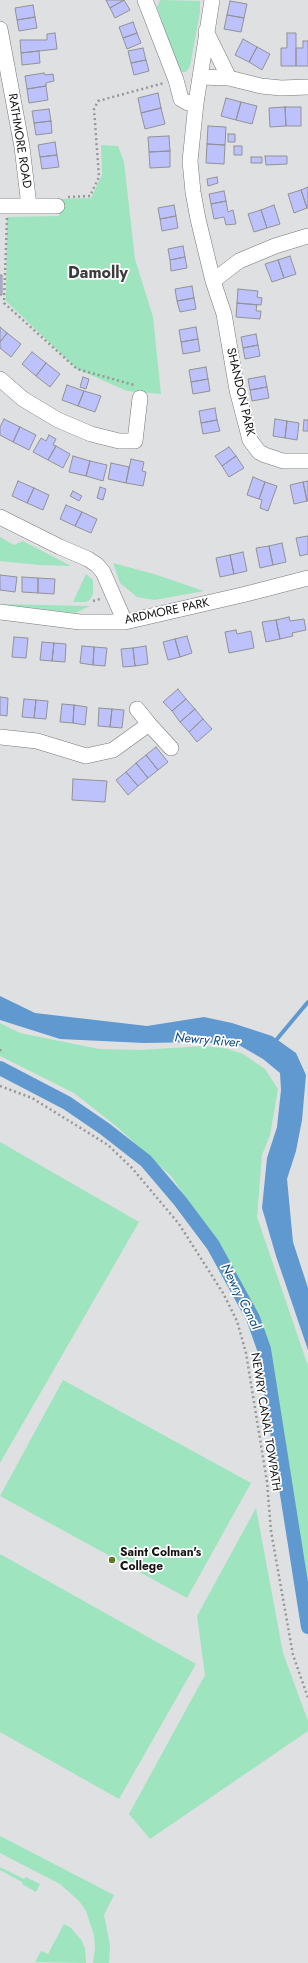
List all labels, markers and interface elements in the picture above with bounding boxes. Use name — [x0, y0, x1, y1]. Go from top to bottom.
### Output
street label: RATHMORE ROAD — [4, 92, 34, 190]
district label: Damolly — [68, 264, 128, 284]
street label: SHANDON PARK — [223, 346, 257, 438]
street label: ARDMORE PARK — [123, 596, 211, 628]
water label: Newry River — [174, 1030, 240, 1052]
water label: Newry Canal — [217, 1262, 263, 1332]
street label: NEWRY CANAL TOWPATH — [247, 1352, 283, 1492]
place label: Saint Colman's College — [120, 1546, 201, 1574]
marker: Saint Colman's College — [107, 1555, 117, 1565]

